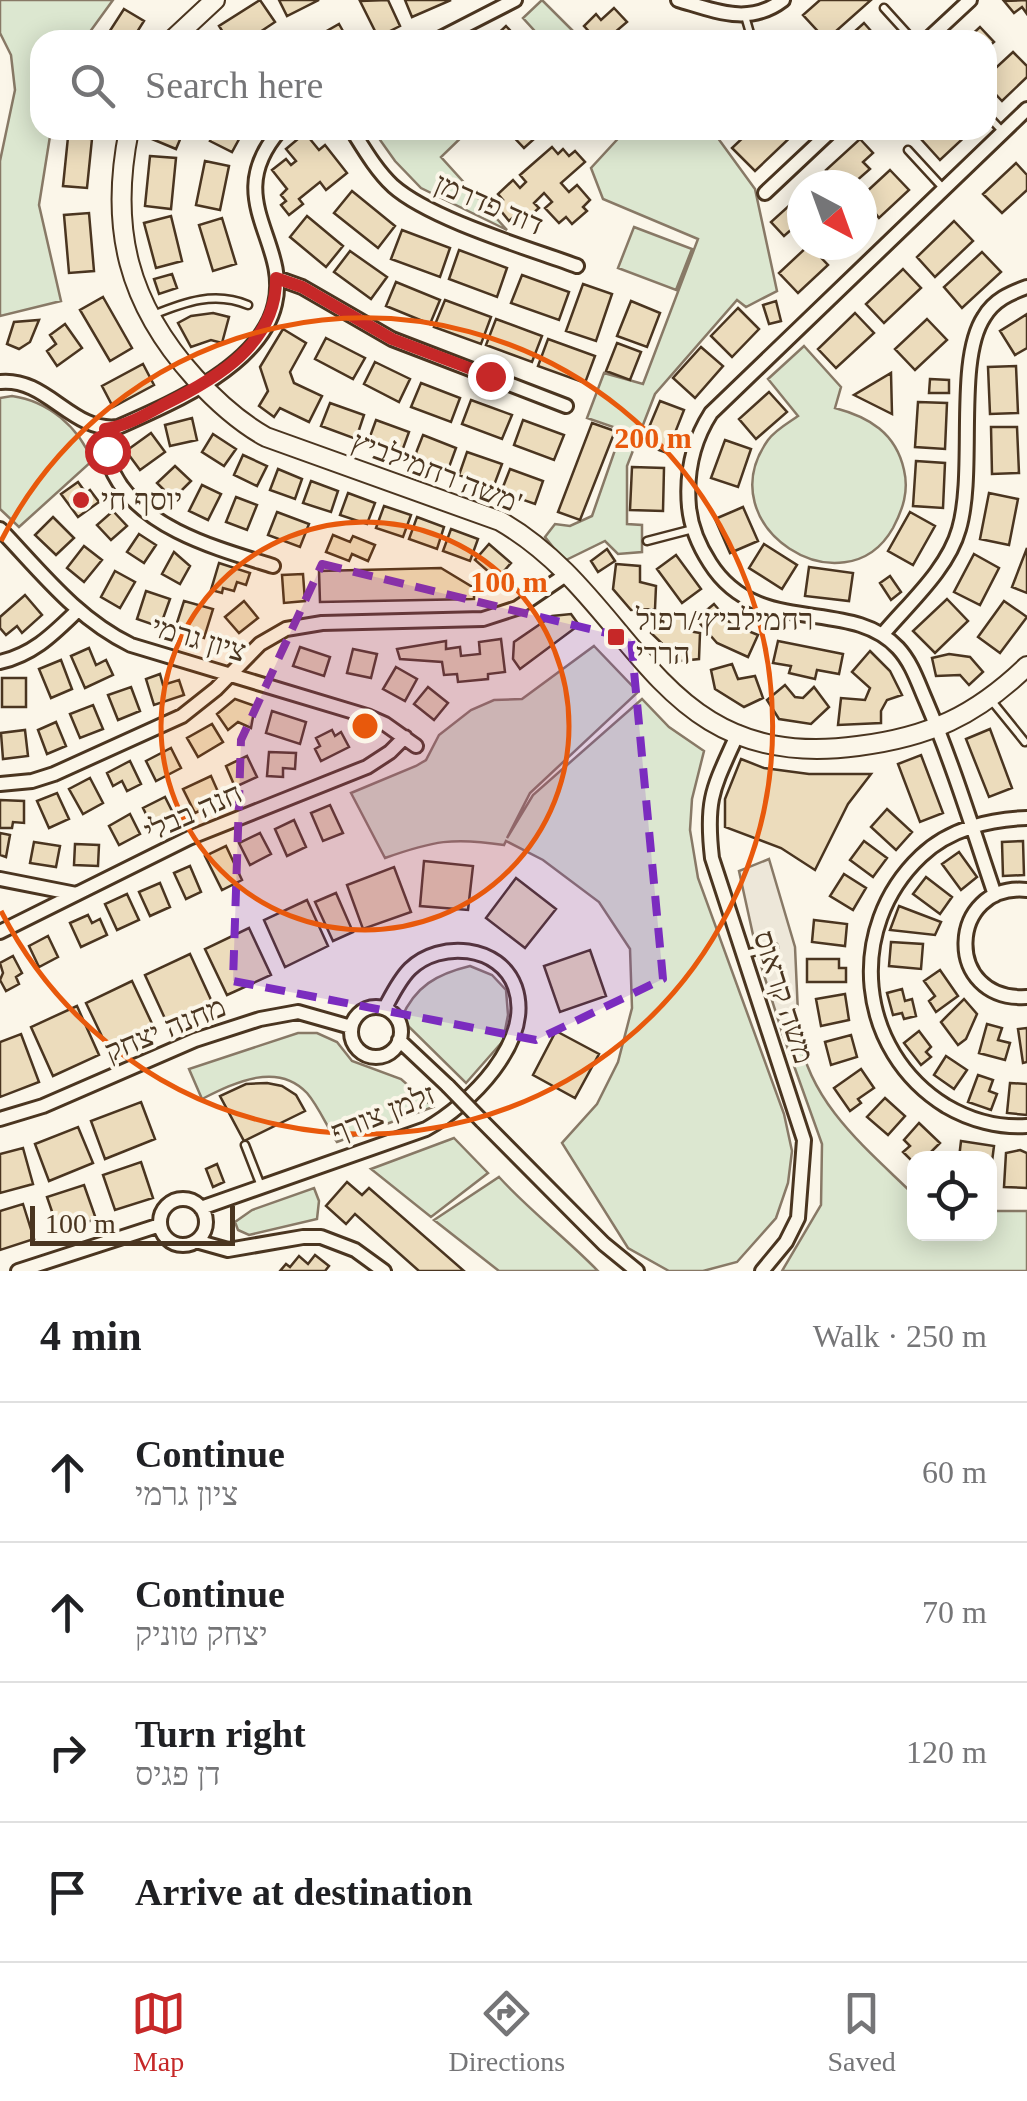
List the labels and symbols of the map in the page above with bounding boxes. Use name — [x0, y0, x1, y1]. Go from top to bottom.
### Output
street label: דוד פדרמן — [430, 166, 548, 241]
north arrow — [787, 170, 877, 260]
route end — [468, 354, 514, 400]
text: 200 m — [614, 421, 692, 454]
street label: משה רחמילביץ' — [348, 424, 527, 519]
route start — [85, 429, 131, 475]
place label: יוסף חי — [101, 483, 182, 516]
marker: יוסף חי — [70, 489, 92, 511]
text: 100 m — [470, 565, 548, 598]
place label: רחמילביץ׳/רפול הררי — [635, 603, 814, 670]
street label: ציון גרמי — [148, 609, 250, 668]
marker: רחמילביץ׳/רפול הררי — [605, 626, 627, 648]
centre of rings — [347, 708, 383, 744]
street label: חנה בבלי — [139, 776, 247, 848]
street label: משה קראוס — [748, 926, 821, 1067]
street label: מחנה יצחק — [100, 989, 230, 1068]
street label: זלמן צורף — [326, 1077, 440, 1148]
scale bar — [30, 1201, 235, 1246]

